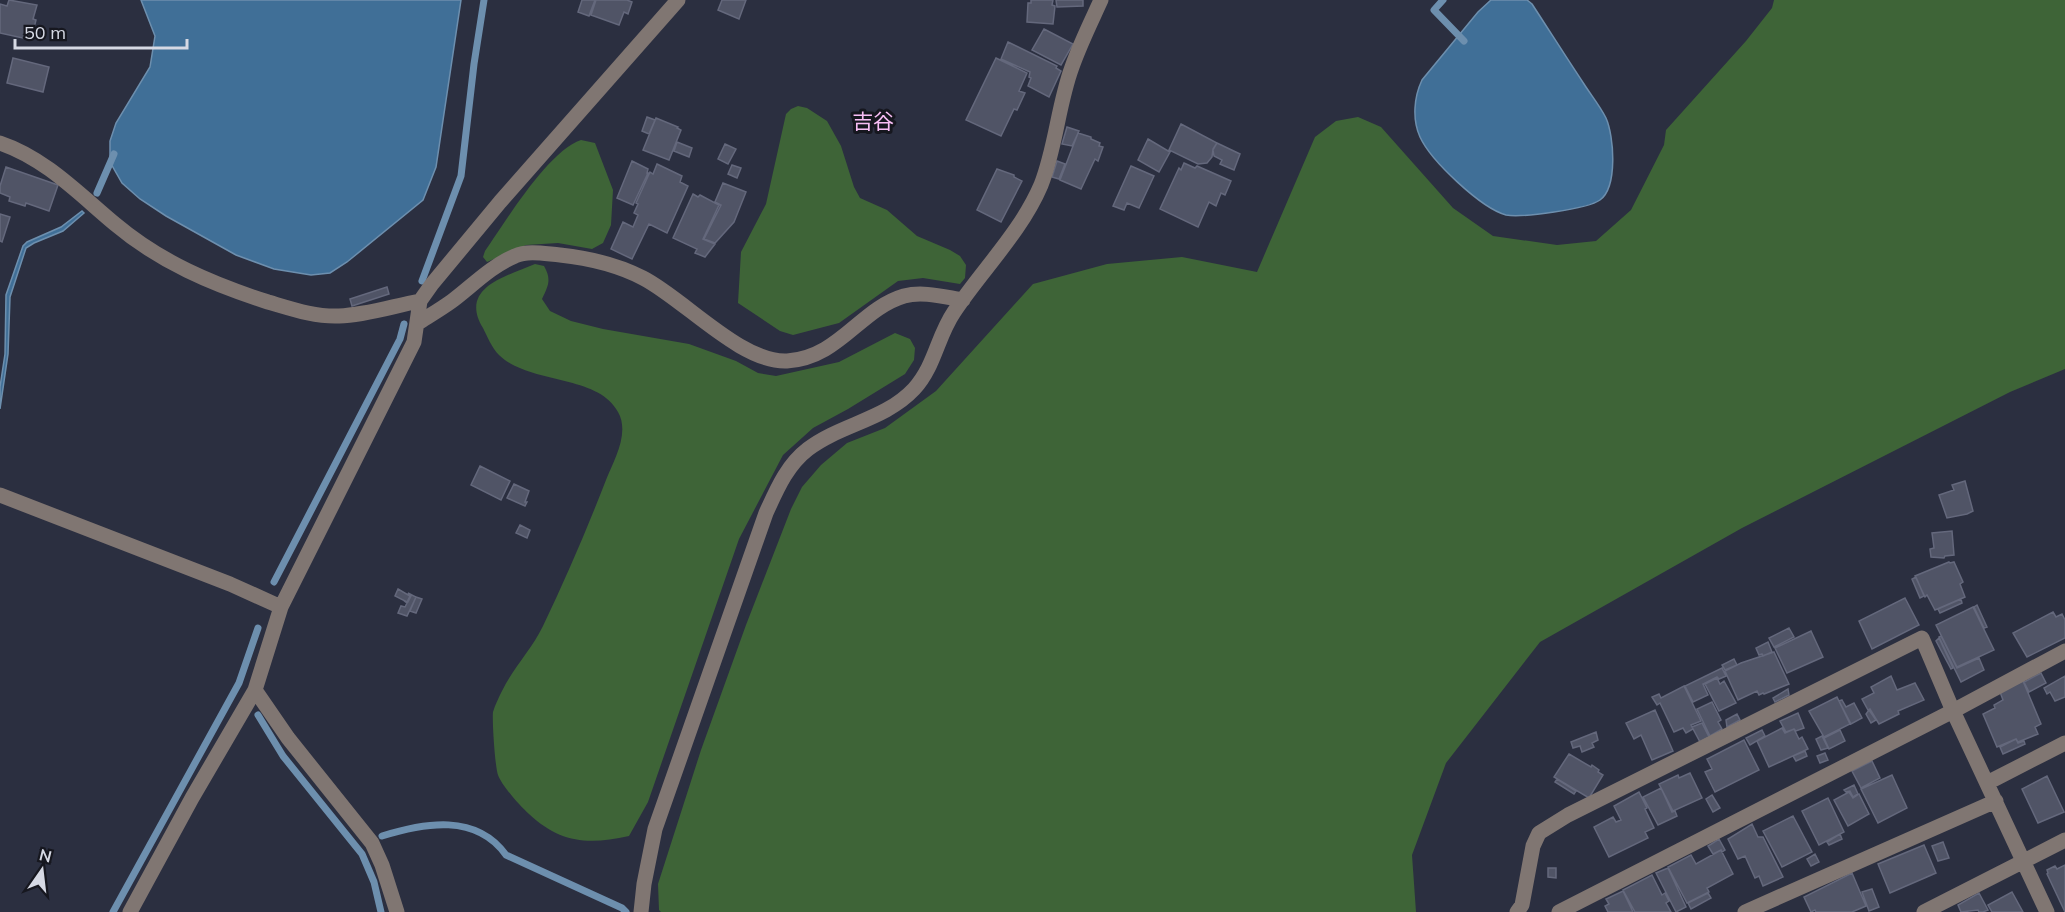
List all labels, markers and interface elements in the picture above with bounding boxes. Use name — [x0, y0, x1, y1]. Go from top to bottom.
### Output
scale bar — [15, 12, 188, 50]
text: 50 m — [24, 21, 66, 44]
district label: 吉谷 — [852, 108, 894, 134]
north arrow — [12, 840, 72, 900]
text: N — [37, 844, 54, 867]

